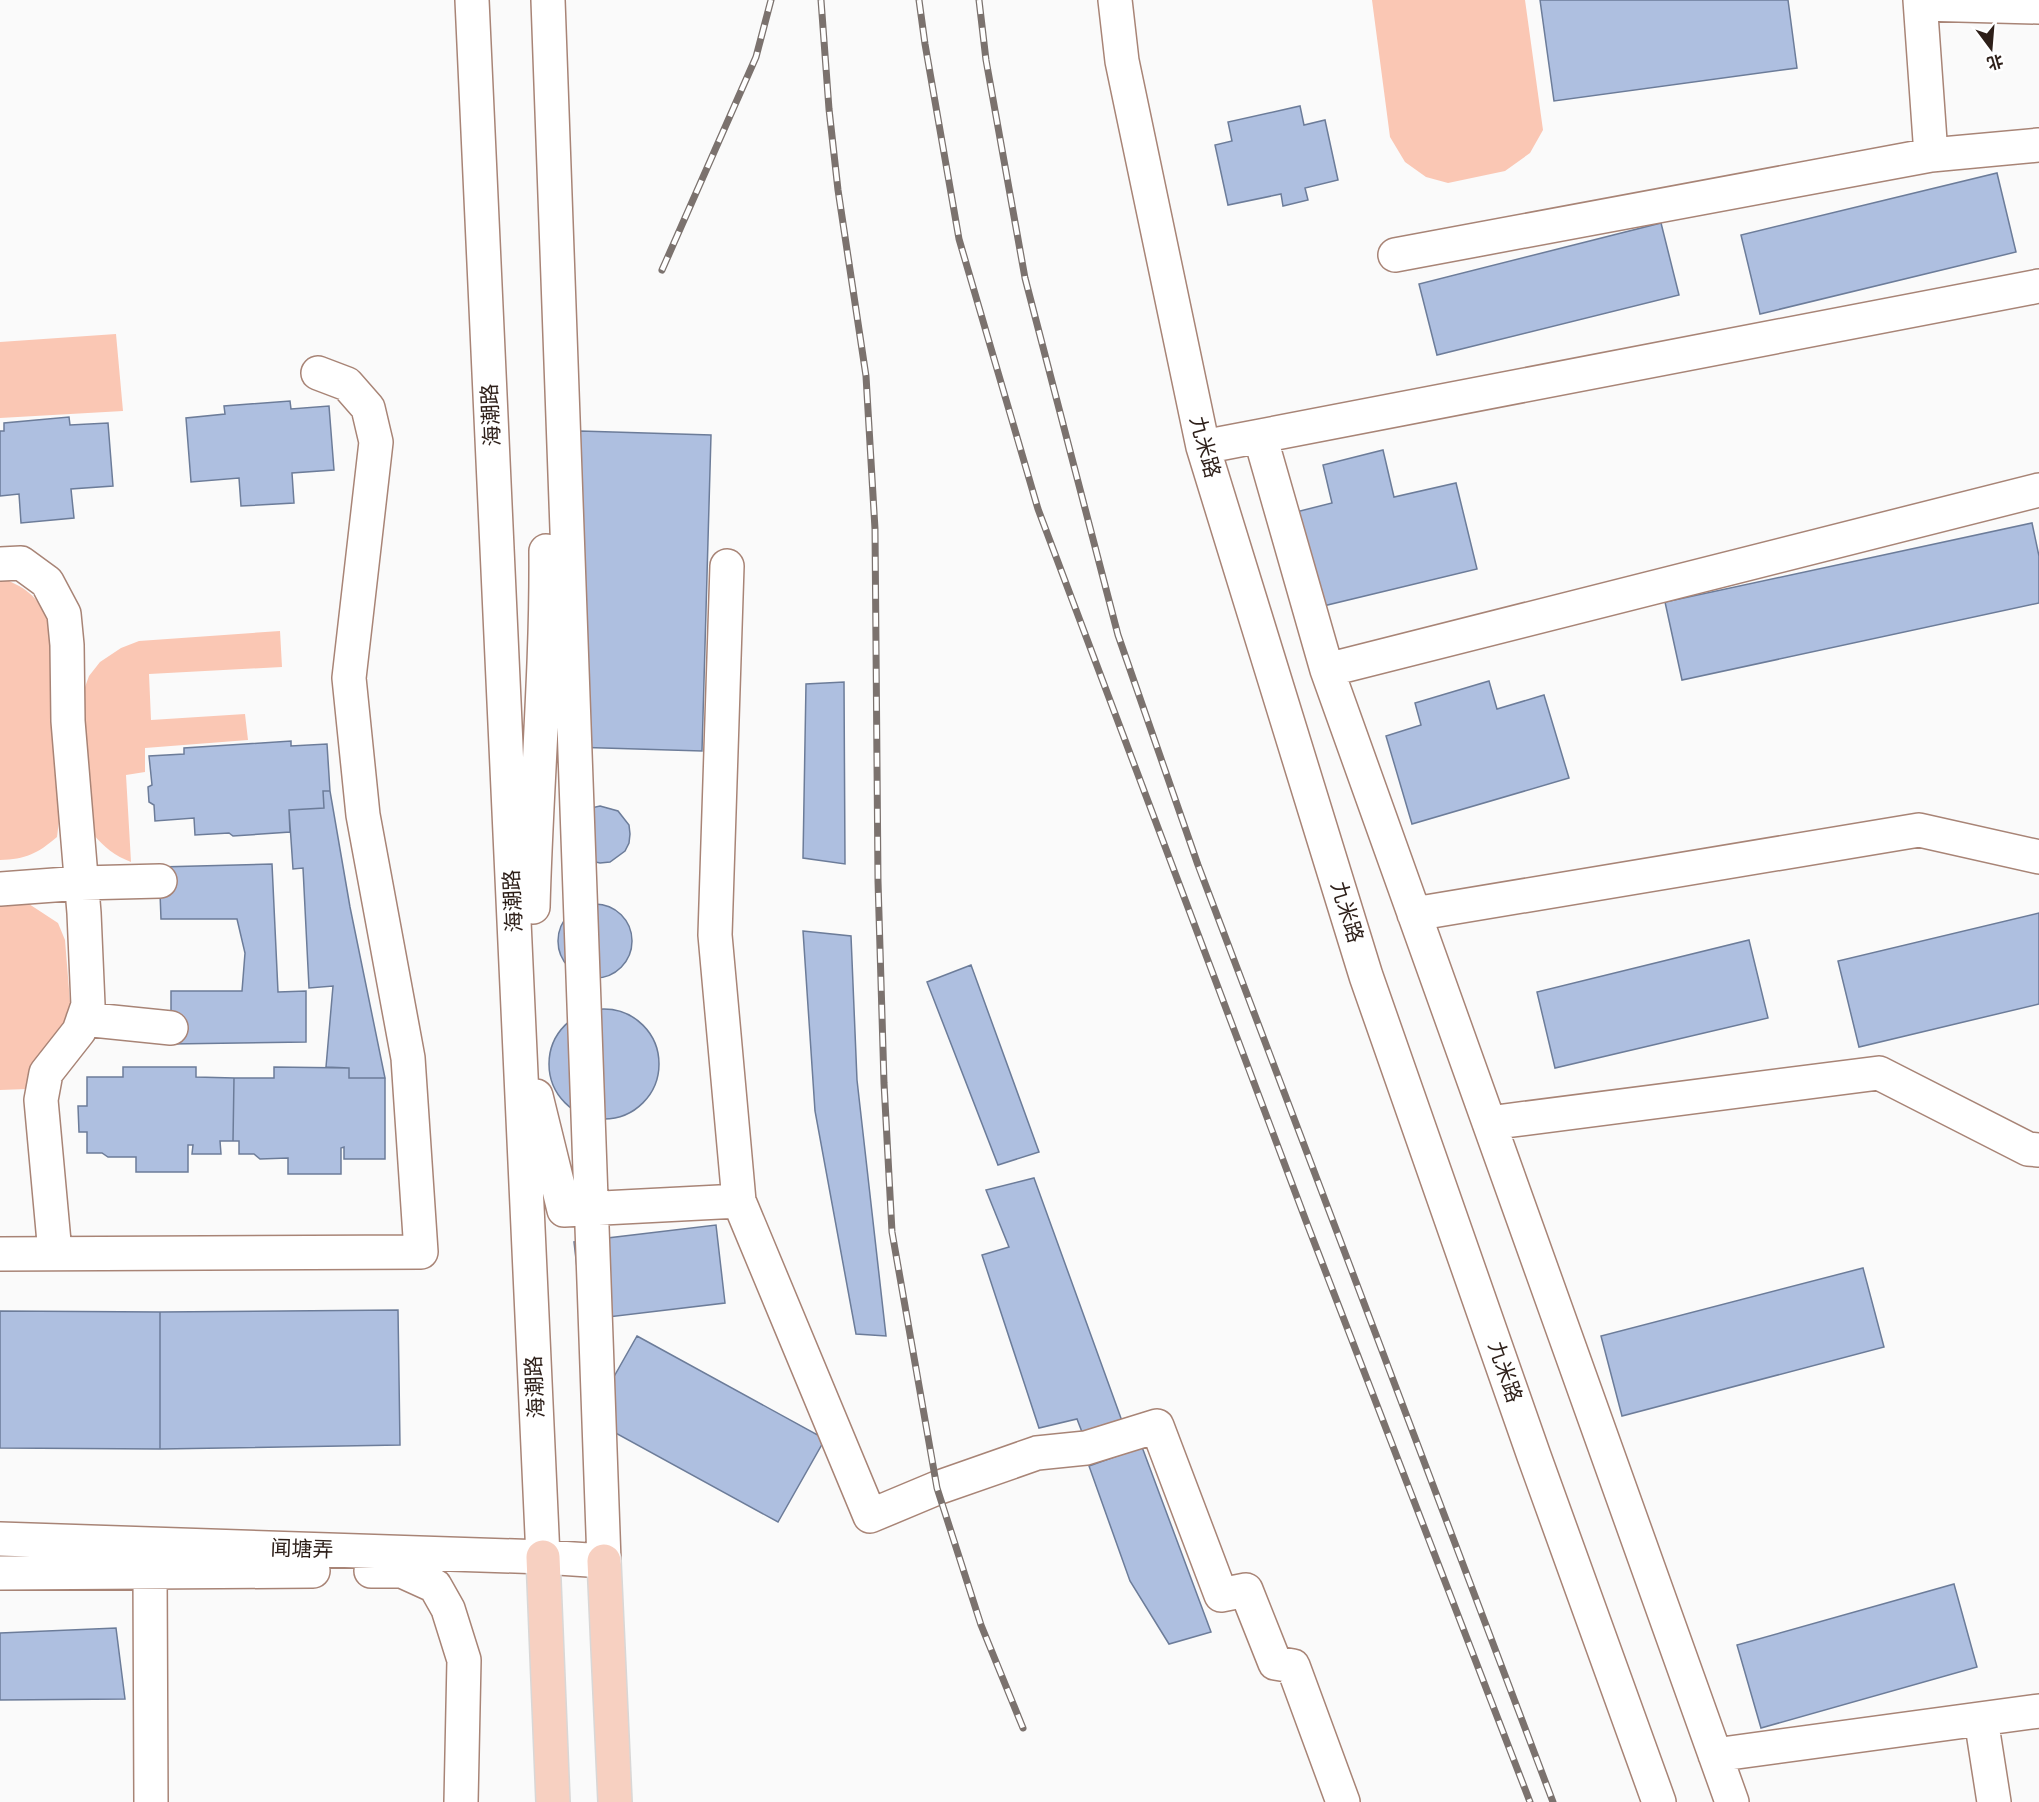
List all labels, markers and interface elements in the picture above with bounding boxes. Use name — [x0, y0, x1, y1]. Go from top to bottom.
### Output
north arrow — [1961, 18, 2021, 78]
text: 北 — [1985, 51, 2005, 73]
street label: 海潮路 — [477, 383, 505, 447]
street label: 九米路 — [1185, 413, 1225, 481]
street label: 海潮路 — [499, 869, 527, 933]
street label: 九米路 — [1326, 878, 1368, 946]
street label: 九米路 — [1483, 1338, 1527, 1406]
street label: 海潮路 — [521, 1355, 549, 1419]
street label: 闻塘弄 — [270, 1536, 334, 1562]

